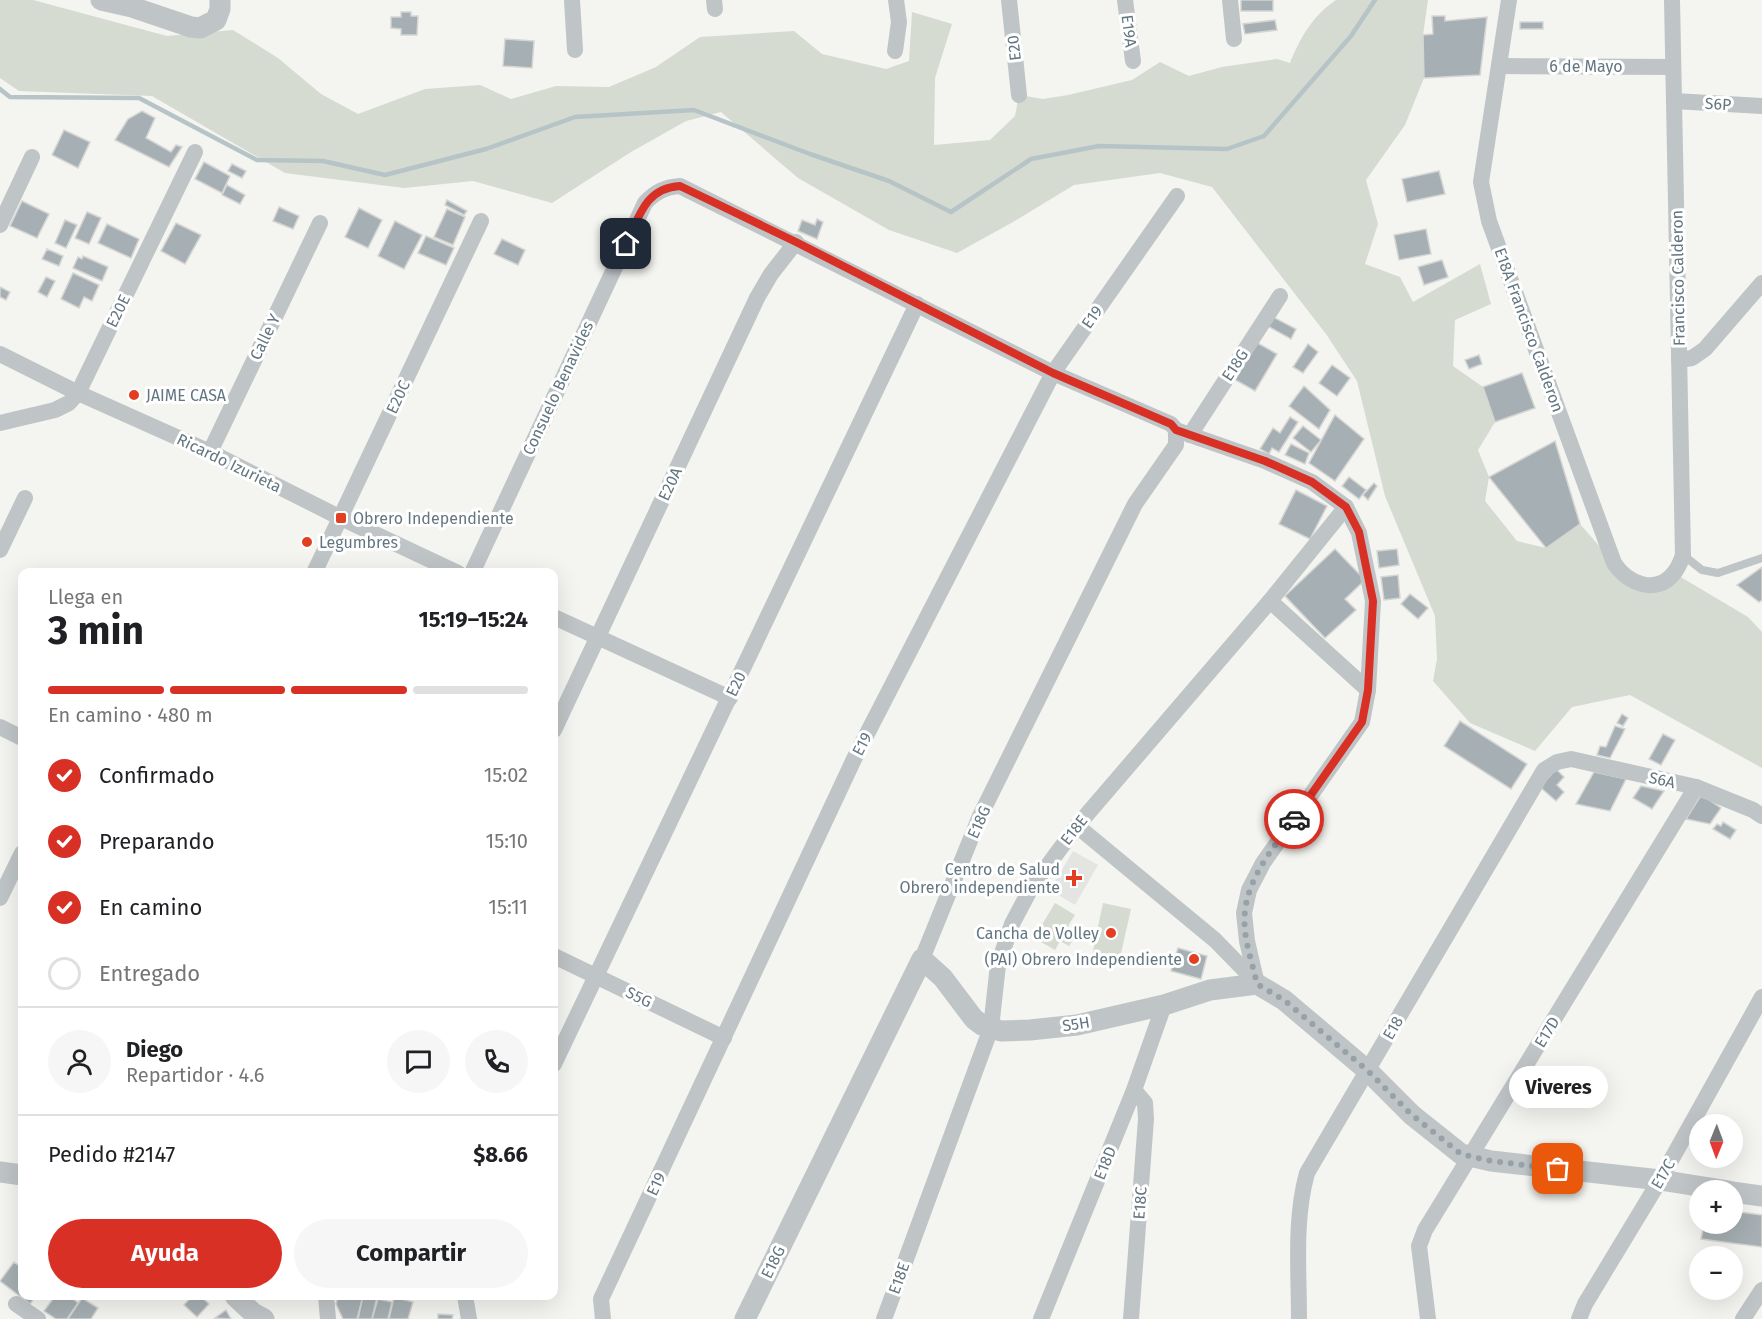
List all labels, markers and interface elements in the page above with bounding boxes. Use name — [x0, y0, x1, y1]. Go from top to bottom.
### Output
street label: E19A — [1118, 14, 1141, 49]
street label: E20 — [1003, 34, 1025, 62]
street label: 6 de Mayo — [1549, 57, 1623, 76]
street label: S6P — [1704, 94, 1732, 114]
street label: Francisco Calderon — [1667, 210, 1689, 346]
pin — [600, 218, 651, 269]
icon: home — [609, 227, 642, 260]
street label: E18A Francisco Calderon — [1490, 245, 1568, 415]
street label: E20E — [102, 292, 134, 330]
street label: E19 — [1077, 302, 1107, 332]
street label: Calle Y — [246, 311, 284, 363]
street label: Consuelo Benavides — [519, 318, 597, 458]
street label: E18G — [1218, 346, 1252, 384]
street label: E20C — [382, 377, 414, 417]
place label: JAIME CASA — [146, 386, 227, 405]
marker: JAIME CASA — [127, 388, 141, 402]
street label: Ricardo Izurieta — [174, 430, 284, 496]
street label: E20A — [654, 464, 686, 504]
place label: Obrero Independiente — [353, 509, 514, 528]
marker: Obrero Independiente — [334, 511, 348, 525]
place label: Legumbres — [319, 533, 398, 552]
marker: Legumbres — [300, 535, 314, 549]
text: Llega en — [48, 585, 123, 609]
text: 15:19–15:24 — [419, 606, 528, 633]
text: 3 min — [48, 608, 144, 654]
street label: E20 — [722, 668, 750, 700]
text: En camino · 480 m — [48, 703, 213, 727]
street label: E19 — [848, 729, 876, 759]
icon: check — [48, 759, 81, 792]
text: Confirmado — [99, 762, 215, 789]
text: 15:02 — [484, 763, 528, 787]
street label: S6A — [1647, 768, 1678, 792]
courier — [1264, 789, 1324, 849]
street label: E18G — [963, 803, 995, 841]
icon: car — [1278, 803, 1311, 836]
street label: E18E — [1057, 811, 1091, 849]
icon: check — [48, 825, 81, 858]
text: Preparando — [99, 828, 215, 855]
text: 15:10 — [486, 829, 528, 853]
place label: Centro de Salud Obrero independiente — [900, 860, 1060, 897]
marker: Centro de Salud Obrero independiente — [1065, 869, 1083, 887]
icon: check — [48, 891, 81, 924]
text: En camino — [99, 894, 202, 921]
text: 15:11 — [488, 895, 528, 919]
place label: Cancha de Volley — [976, 924, 1099, 943]
marker: Cancha de Volley — [1104, 926, 1118, 940]
place label: (PAI) Obrero Independiente — [984, 950, 1182, 969]
marker: (PAI) Obrero Independiente — [1187, 952, 1201, 966]
text: Entregado — [99, 960, 200, 987]
street label: S5G — [623, 983, 655, 1011]
street label: S5H — [1061, 1012, 1091, 1036]
street label: E18 — [1379, 1013, 1407, 1043]
street label: E17D — [1530, 1013, 1564, 1051]
button: person — [48, 1030, 111, 1093]
button: chat — [387, 1030, 450, 1093]
button: phone — [465, 1030, 528, 1093]
text: Diego — [126, 1036, 183, 1063]
text: Repartidor · 4.6 — [126, 1063, 265, 1087]
callout: Viveres — [1508, 1067, 1608, 1109]
text: Viveres — [1525, 1075, 1592, 1099]
north arrow — [1689, 1114, 1743, 1168]
map controls — [1689, 1114, 1743, 1300]
text: Pedido #2147 — [48, 1141, 175, 1168]
text: $8.66 — [473, 1141, 528, 1168]
pin — [1532, 1143, 1583, 1194]
street label: E18D — [1090, 1144, 1120, 1182]
icon: bag — [1541, 1152, 1574, 1185]
street label: E17C — [1647, 1156, 1679, 1192]
street label: E19 — [642, 1169, 670, 1199]
button: + — [1689, 1180, 1743, 1234]
street label: E18C — [1129, 1186, 1151, 1220]
button: Ayuda — [48, 1219, 282, 1288]
button: Compartir — [294, 1219, 528, 1288]
street label: E18G — [757, 1243, 789, 1281]
button: − — [1689, 1246, 1743, 1300]
street label: E18E — [885, 1259, 913, 1297]

